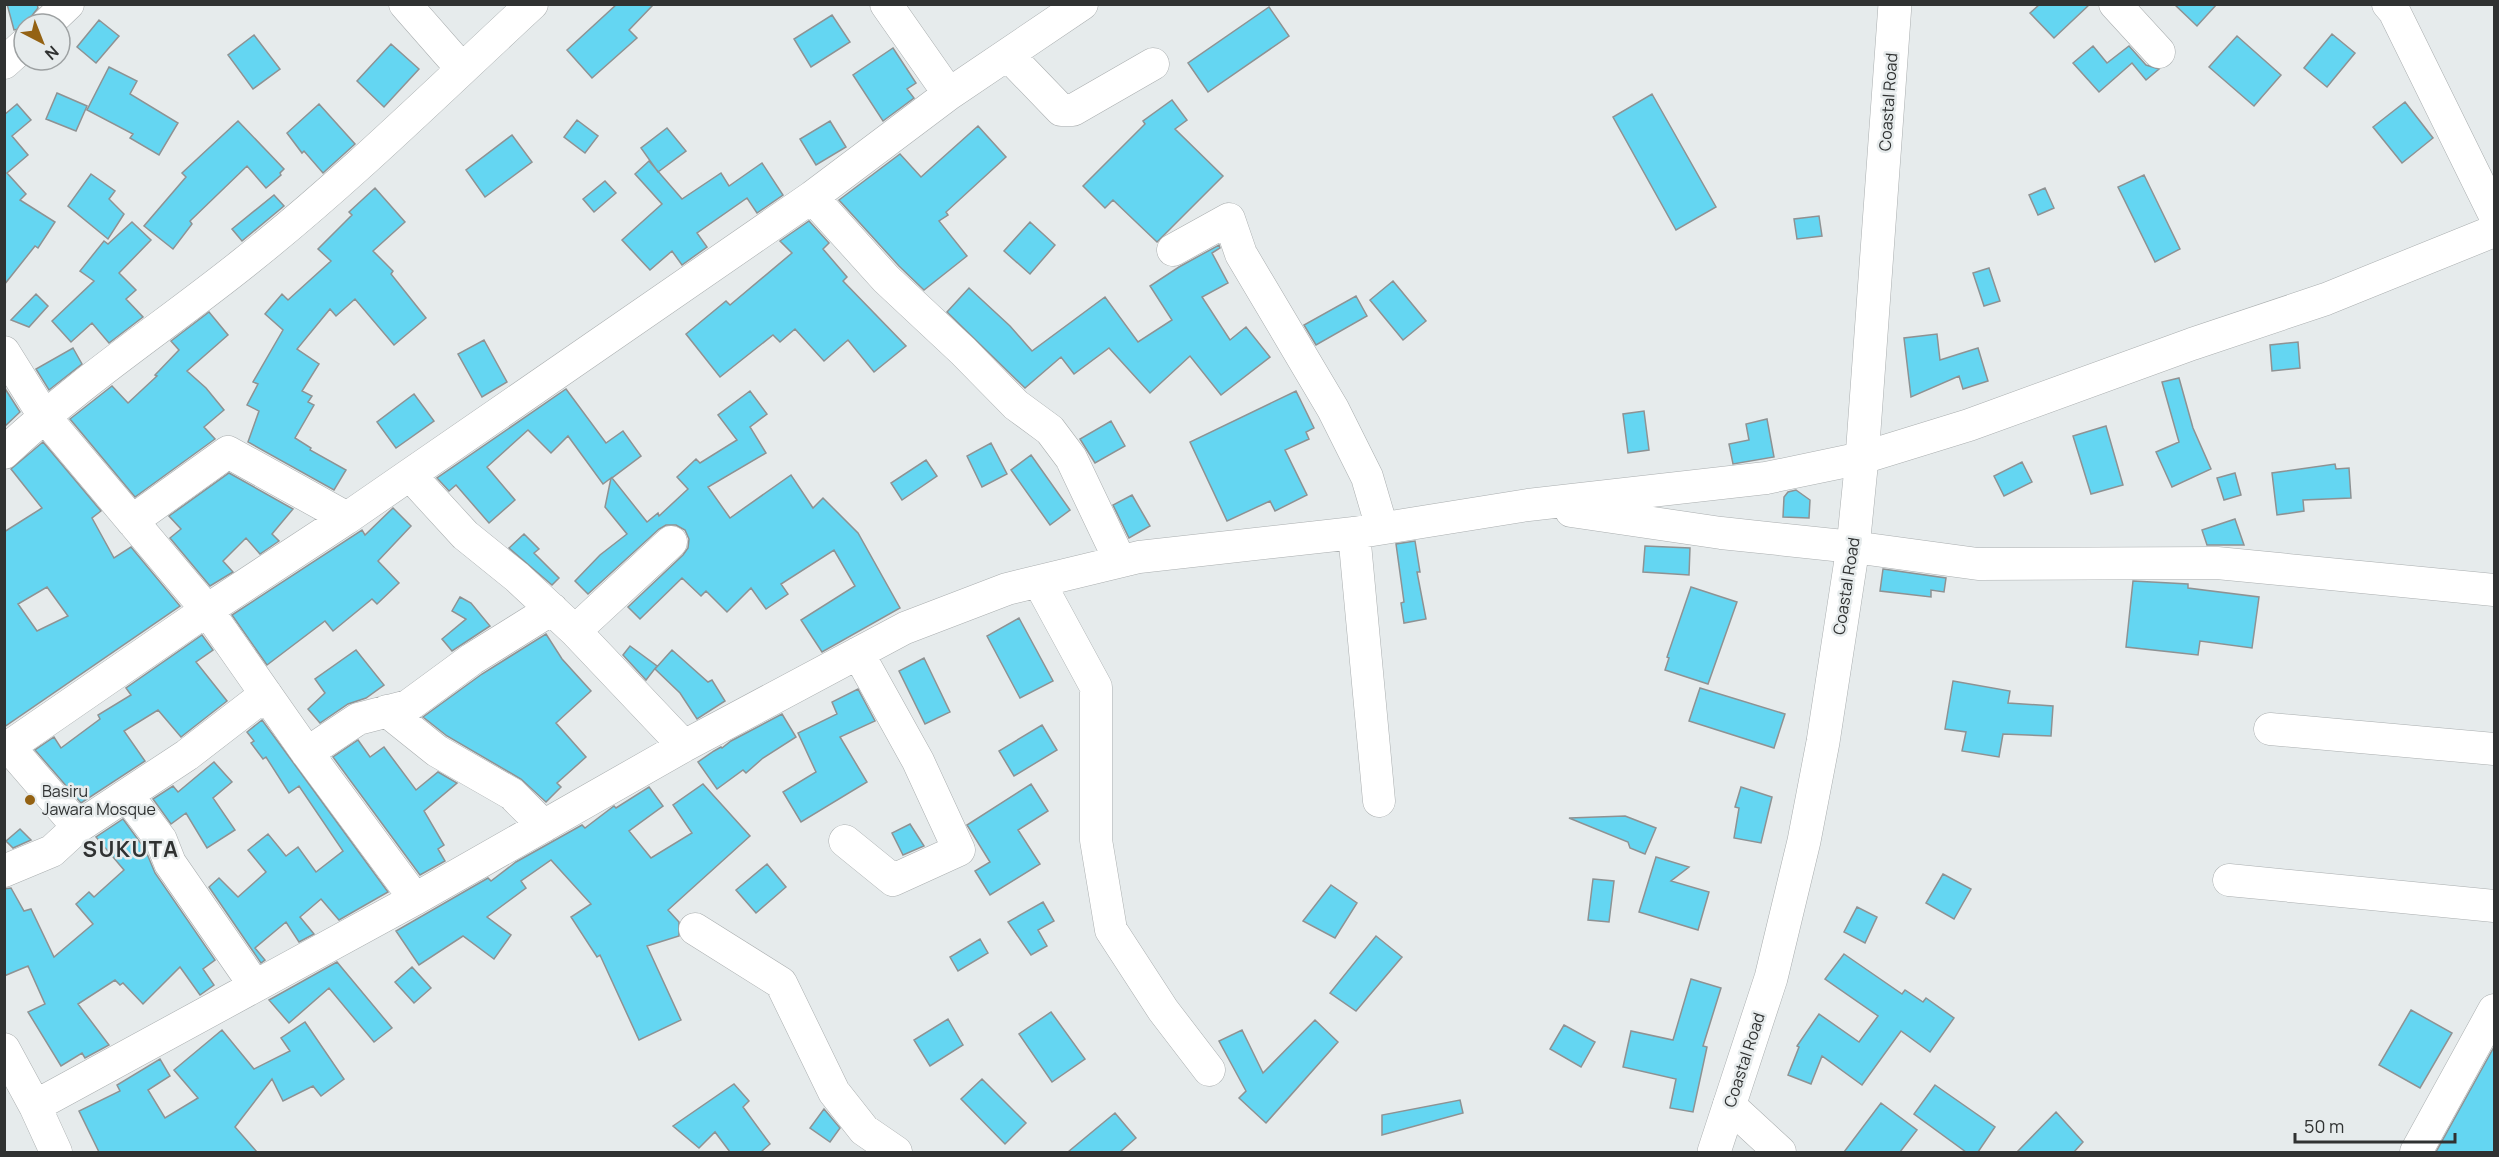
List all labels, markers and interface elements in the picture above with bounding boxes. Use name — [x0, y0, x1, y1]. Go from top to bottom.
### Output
north arrow — [12, 12, 72, 72]
text: N — [40, 41, 64, 65]
street label: Coastal Road — [1874, 52, 1902, 152]
street label: Coastal Road — [1827, 536, 1865, 636]
place label: Basiru Jawara Mosque — [42, 780, 156, 820]
marker: Basiru Jawara Mosque — [23, 793, 37, 807]
district label: SUKUTA — [82, 834, 180, 864]
street label: Coastal Road — [1718, 1010, 1770, 1110]
scale bar — [2295, 1106, 2456, 1144]
text: 50 m — [2304, 1114, 2344, 1138]

